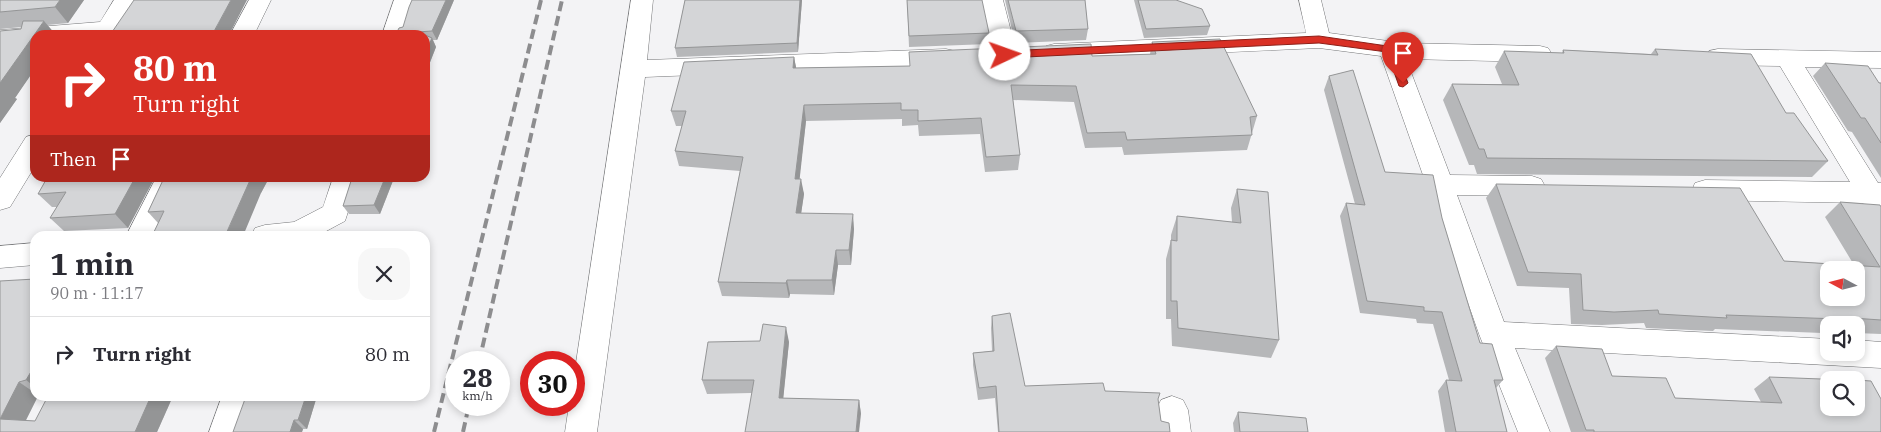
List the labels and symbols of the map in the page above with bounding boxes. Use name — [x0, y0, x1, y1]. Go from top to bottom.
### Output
position arrow — [978, 28, 1030, 80]
pin — [1382, 32, 1424, 83]
north arrow — [1820, 261, 1865, 306]
speed limit sign: 30 — [520, 351, 585, 416]

